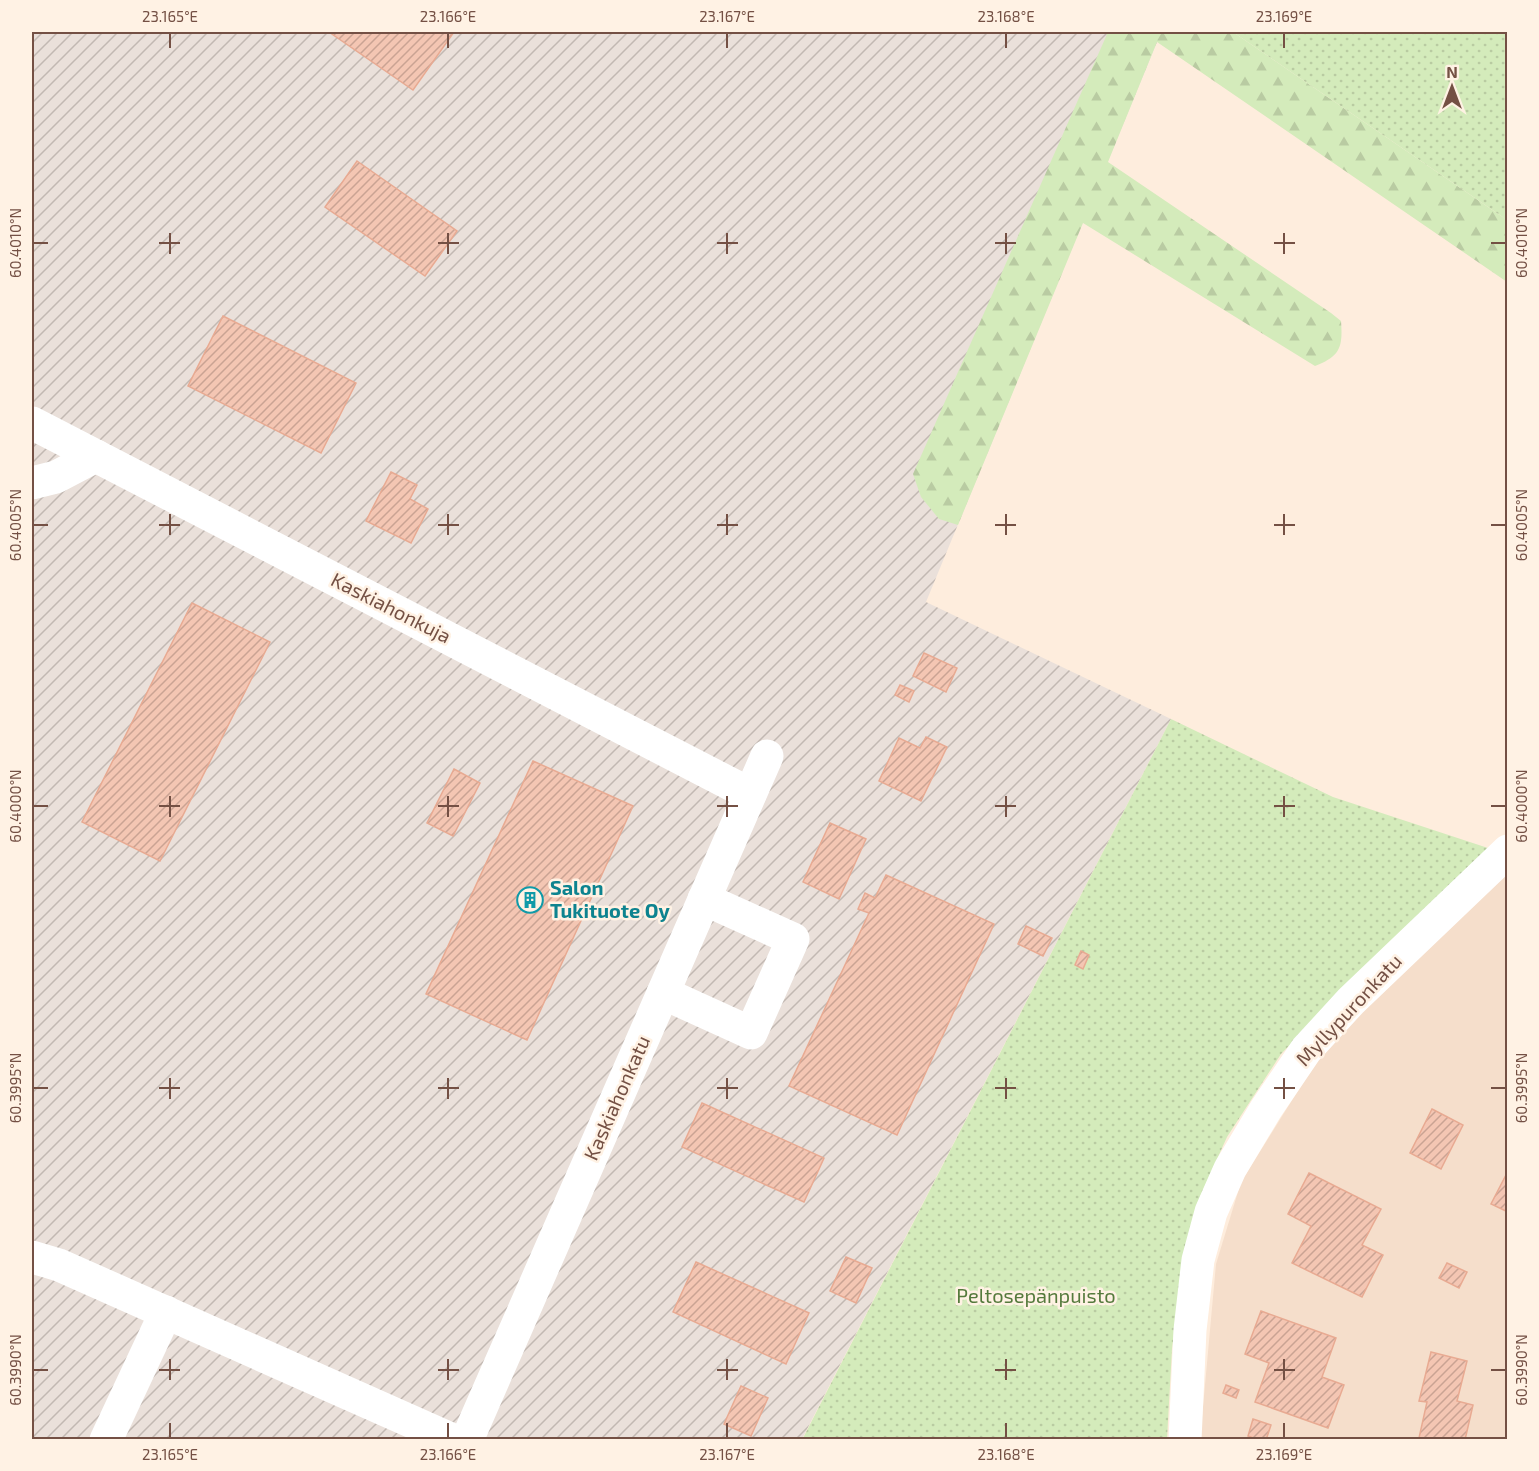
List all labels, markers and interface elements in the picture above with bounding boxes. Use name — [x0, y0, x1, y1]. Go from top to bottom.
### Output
text: 23.165°E — [142, 7, 198, 25]
text: 23.166°E — [420, 7, 476, 25]
text: 23.167°E — [699, 7, 755, 25]
text: 23.168°E — [977, 7, 1035, 25]
text: 23.169°E — [1256, 7, 1312, 25]
north arrow — [1422, 57, 1482, 117]
text: N — [1446, 62, 1458, 81]
text: 60.4010°N — [6, 208, 24, 278]
text: 60.4010°N — [1512, 208, 1530, 278]
text: 60.4005°N — [6, 489, 24, 561]
text: 60.4005°N — [1512, 489, 1530, 561]
street label: Kaskiahonkuja — [328, 567, 455, 648]
text: 60.4000°N — [6, 769, 24, 843]
text: 60.4000°N — [1512, 769, 1530, 843]
place label: Salon Tukituote Oy — [550, 875, 670, 923]
building icon: Salon Tukituote Oy — [515, 885, 545, 915]
street label: Myllypuronkatu — [1290, 948, 1406, 1070]
street label: Kaskiahonkatu — [578, 1032, 654, 1164]
text: 60.3995°N — [6, 1053, 24, 1123]
text: 60.3995°N — [1512, 1053, 1530, 1123]
park label: Peltosepänpuisto — [956, 1283, 1116, 1307]
text: 60.3990°N — [6, 1334, 24, 1406]
text: 60.3990°N — [1512, 1334, 1530, 1406]
text: 23.165°E — [142, 1445, 198, 1463]
text: 23.166°E — [420, 1445, 476, 1463]
text: 23.167°E — [699, 1445, 755, 1463]
text: 23.168°E — [977, 1445, 1035, 1463]
text: 23.169°E — [1256, 1445, 1312, 1463]

